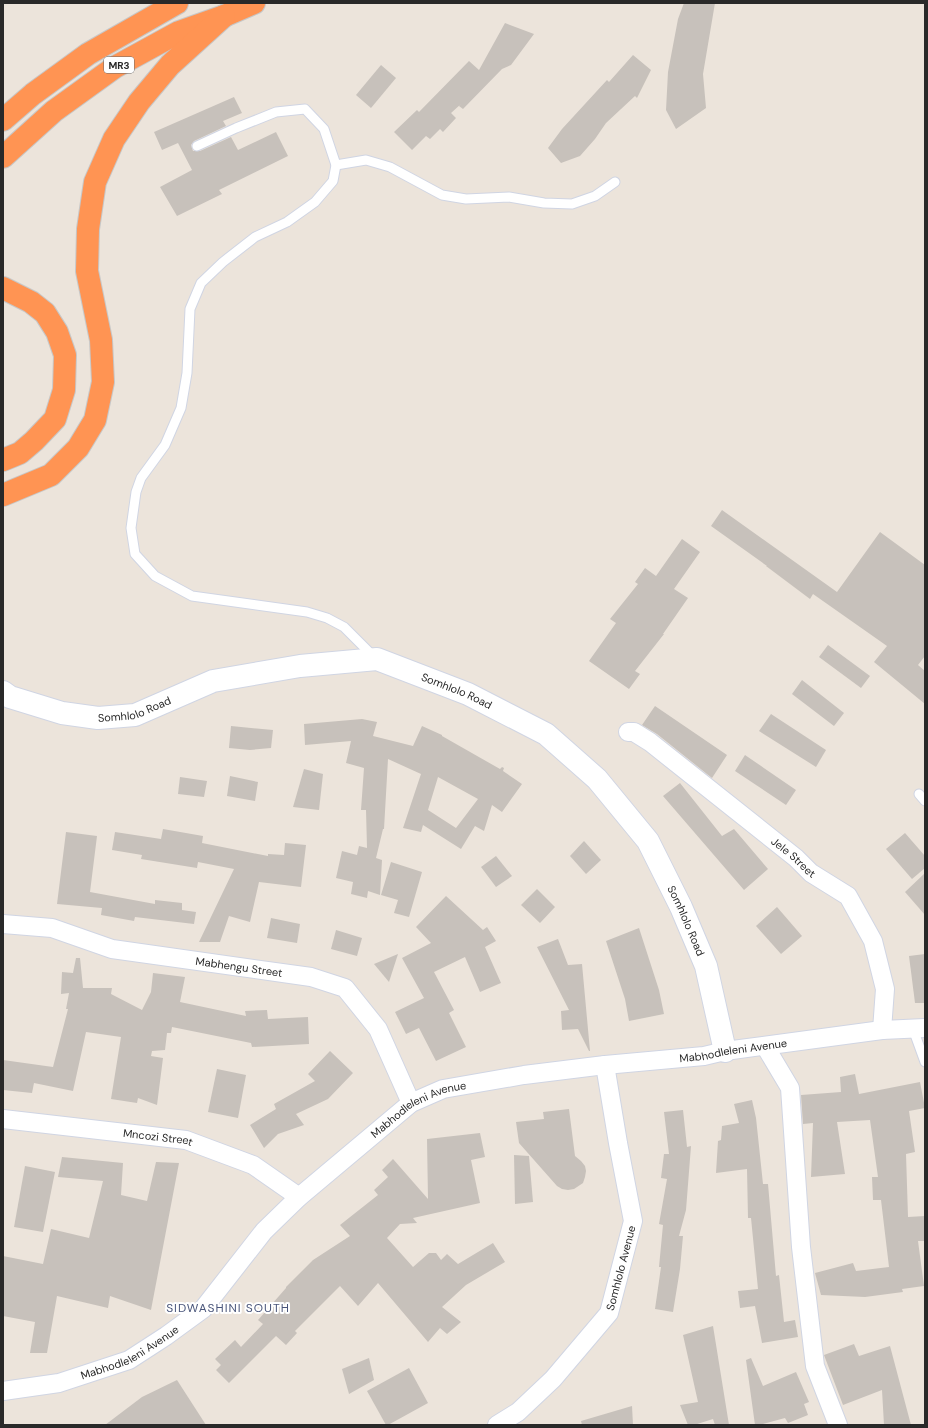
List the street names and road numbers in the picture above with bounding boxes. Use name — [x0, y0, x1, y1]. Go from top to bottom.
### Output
road number: MR3 — [104, 57, 134, 73]
street label: Somhlolo Road — [419, 670, 495, 712]
street label: Somhlolo Road — [97, 693, 173, 725]
street label: Jele Street — [768, 834, 818, 881]
street label: Somhlolo Road — [664, 883, 708, 958]
street label: Mabhengu Street — [195, 954, 283, 980]
street label: Mabhodleleni Avenue — [679, 1036, 788, 1065]
street label: Mabhodleleni Avenue — [368, 1078, 467, 1141]
street label: Mncozi Street — [122, 1126, 195, 1149]
street label: Somhlolo Avenue — [603, 1224, 639, 1312]
street label: Mabhodleleni Avenue — [79, 1322, 181, 1382]

